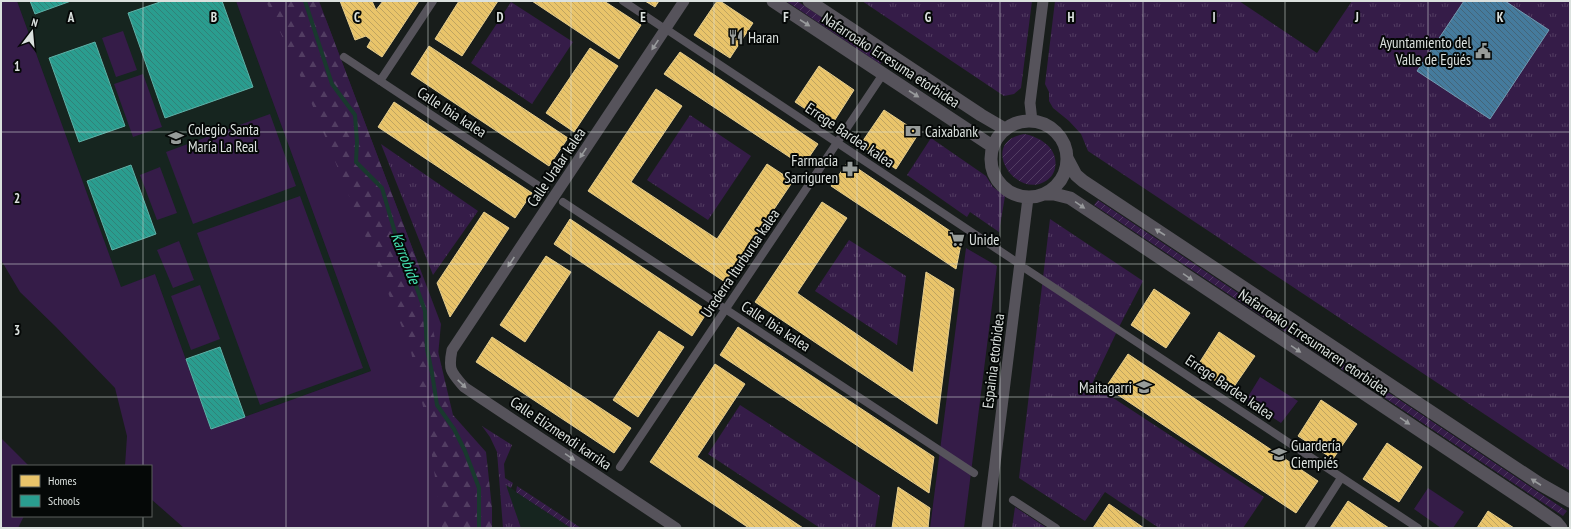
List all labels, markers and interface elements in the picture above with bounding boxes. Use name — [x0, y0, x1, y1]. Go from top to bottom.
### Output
street label: Nafarroako Erresuma etorbidea — [818, 8, 964, 112]
text: A — [67, 9, 75, 26]
text: B — [211, 9, 217, 26]
text: C — [354, 9, 360, 26]
text: D — [497, 9, 504, 26]
text: E — [640, 9, 646, 26]
text: F — [783, 9, 789, 26]
text: G — [925, 9, 932, 26]
text: H — [1068, 9, 1075, 26]
text: I — [1212, 9, 1216, 26]
text: J — [1354, 9, 1359, 26]
text: K — [1497, 9, 1504, 26]
north arrow — [12, 12, 52, 52]
text: N — [30, 15, 40, 30]
one-way arrow — [799, 19, 811, 26]
restaurant icon: Haran — [727, 28, 745, 46]
place label: Haran — [748, 28, 779, 47]
place label: Ayuntamiento del Valle de Egüés — [1380, 33, 1471, 69]
one-way arrow — [651, 40, 659, 50]
public building icon: Ayuntamiento del Valle de Egüés — [1474, 42, 1492, 60]
text: 1 — [14, 58, 20, 75]
street label: Calle Ibia kalea — [414, 83, 490, 141]
one-way arrow — [908, 90, 919, 98]
street label: Errege Bardea kalea — [802, 98, 898, 172]
place label: Colegio Santa María La Real — [188, 120, 259, 156]
bank icon: Caixabank — [904, 122, 922, 140]
place label: Caixabank — [925, 122, 978, 141]
street label: Calle Uralar kalea — [523, 124, 589, 210]
school or university icon: Colegio Santa María La Real — [167, 129, 185, 147]
one-way arrow — [579, 148, 587, 158]
place label: Farmacia Sarriguren — [784, 151, 838, 187]
pharmacy icon: Farmacia Sarriguren — [841, 160, 859, 178]
text: 2 — [14, 190, 20, 207]
one-way arrow — [1075, 201, 1085, 209]
street label: Urederra Iturburua kalea — [697, 205, 783, 321]
one-way arrow — [1155, 228, 1165, 236]
water label: Karrobide — [387, 229, 425, 288]
supermarket icon: Unide — [948, 230, 966, 248]
place label: Unide — [969, 230, 999, 249]
one-way arrow — [507, 256, 515, 267]
one-way arrow — [1183, 273, 1193, 281]
street label: Nafarroako Erresumaren etorbidea — [1235, 285, 1393, 399]
street label: Calle Ibia kalea — [738, 297, 814, 355]
street label: Espainia etorbidea — [978, 312, 1008, 410]
text: 3 — [14, 322, 20, 339]
one-way arrow — [1291, 345, 1302, 353]
street label: Errege Bardea kalea — [1182, 350, 1278, 424]
place label: Maitagarri — [1079, 378, 1132, 397]
school or university icon: Maitagarri — [1135, 378, 1153, 396]
one-way arrow — [457, 379, 467, 389]
street label: Calle Elizmendi karrika — [507, 392, 615, 474]
one-way arrow — [1400, 417, 1410, 425]
place label: Guardería Ciempiés — [1291, 436, 1341, 472]
school or university icon: Guardería Ciempiés — [1270, 445, 1288, 463]
one-way arrow — [564, 453, 575, 461]
legend — [12, 465, 152, 517]
text: Homes — [48, 473, 76, 488]
one-way arrow — [1531, 478, 1542, 485]
text: Schools — [48, 493, 80, 508]

